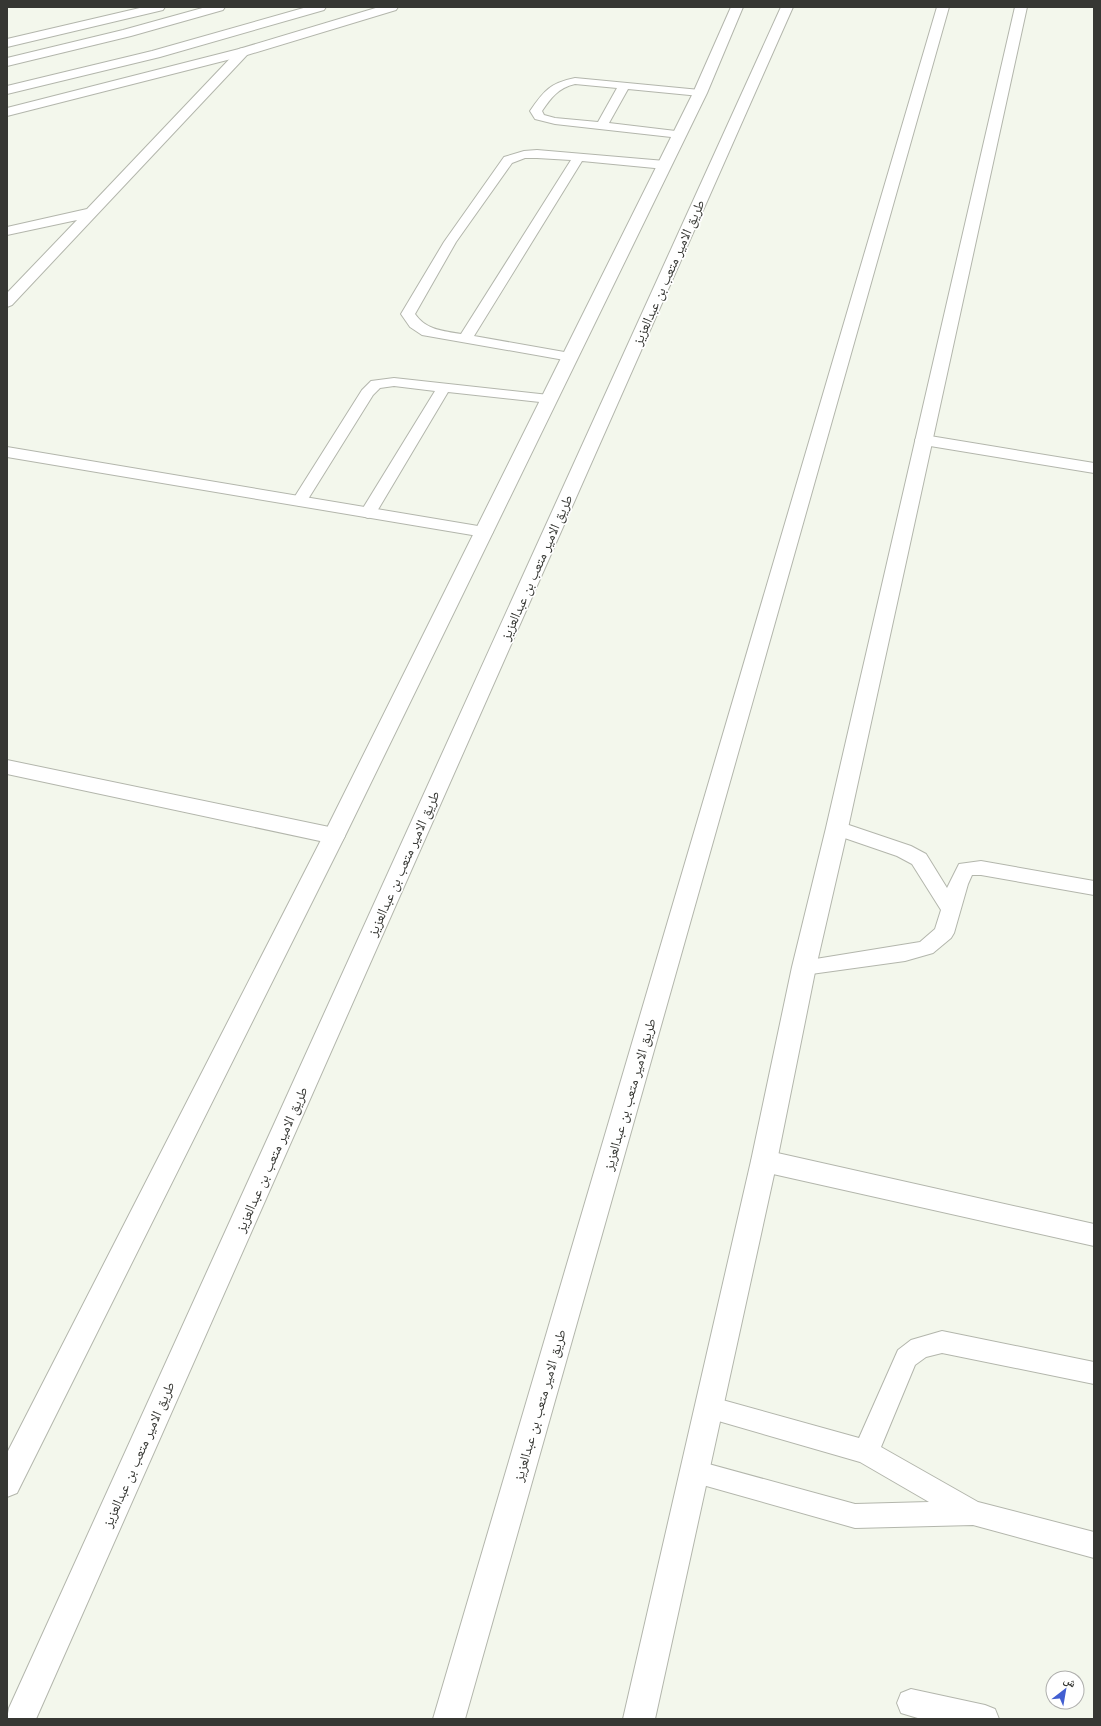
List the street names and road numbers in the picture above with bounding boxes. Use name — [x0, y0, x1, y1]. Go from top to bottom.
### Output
street label: طريق الامير متعب بن عبدالعزيز — [627, 196, 710, 349]
street label: طريق الامير متعب بن عبدالعزيز — [495, 491, 578, 644]
street label: طريق الامير متعب بن عبدالعزيز — [362, 787, 445, 940]
street label: طريق الامير متعب بن عبدالعزيز — [598, 1016, 661, 1174]
street label: طريق الامير متعب بن عبدالعزيز — [230, 1083, 313, 1236]
street label: طريق الامير متعب بن عبدالعزيز — [508, 1327, 571, 1485]
street label: طريق الامير متعب بن عبدالعزيز — [97, 1378, 180, 1531]

